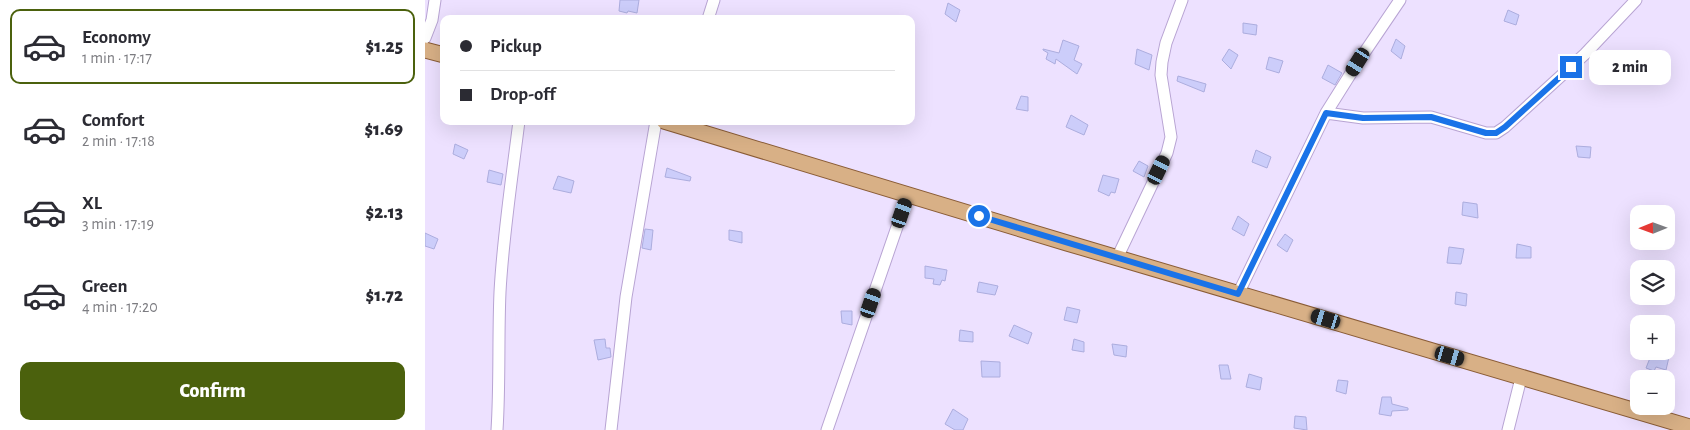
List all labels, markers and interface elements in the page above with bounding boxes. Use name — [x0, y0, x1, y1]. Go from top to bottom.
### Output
icon: car — [22, 24, 67, 69]
text: Economy — [82, 28, 151, 47]
text: $1.25 — [366, 37, 403, 56]
text: Pickup — [490, 37, 542, 56]
car — [1343, 45, 1372, 79]
text: 1 min · 17:17 — [82, 50, 152, 66]
callout: 2 min — [1589, 50, 1671, 84]
route end — [1560, 56, 1582, 78]
text: 2 min — [1612, 59, 1648, 75]
text: Drop-off — [490, 85, 555, 104]
icon: car — [22, 107, 67, 152]
text: Comfort — [82, 111, 144, 130]
text: $1.69 — [364, 120, 403, 139]
text: 2 min · 17:18 — [82, 133, 155, 149]
car — [1145, 153, 1172, 187]
icon: car — [22, 190, 67, 235]
text: XL — [82, 194, 102, 213]
car — [890, 196, 913, 230]
text: $2.13 — [366, 203, 403, 222]
route start — [968, 205, 990, 227]
north arrow — [1630, 205, 1675, 250]
map controls — [1630, 205, 1675, 415]
text: 3 min · 17:19 — [82, 216, 154, 232]
button: layers — [1630, 260, 1675, 305]
icon: car — [22, 273, 67, 318]
text: Green — [82, 277, 128, 296]
text: $1.72 — [366, 286, 403, 305]
car — [859, 286, 882, 320]
text: 4 min · 17:20 — [82, 299, 158, 315]
car — [1309, 307, 1342, 331]
button: + — [1630, 315, 1675, 360]
car — [1433, 345, 1466, 367]
button: Confirm — [20, 362, 405, 420]
button: − — [1630, 370, 1675, 415]

